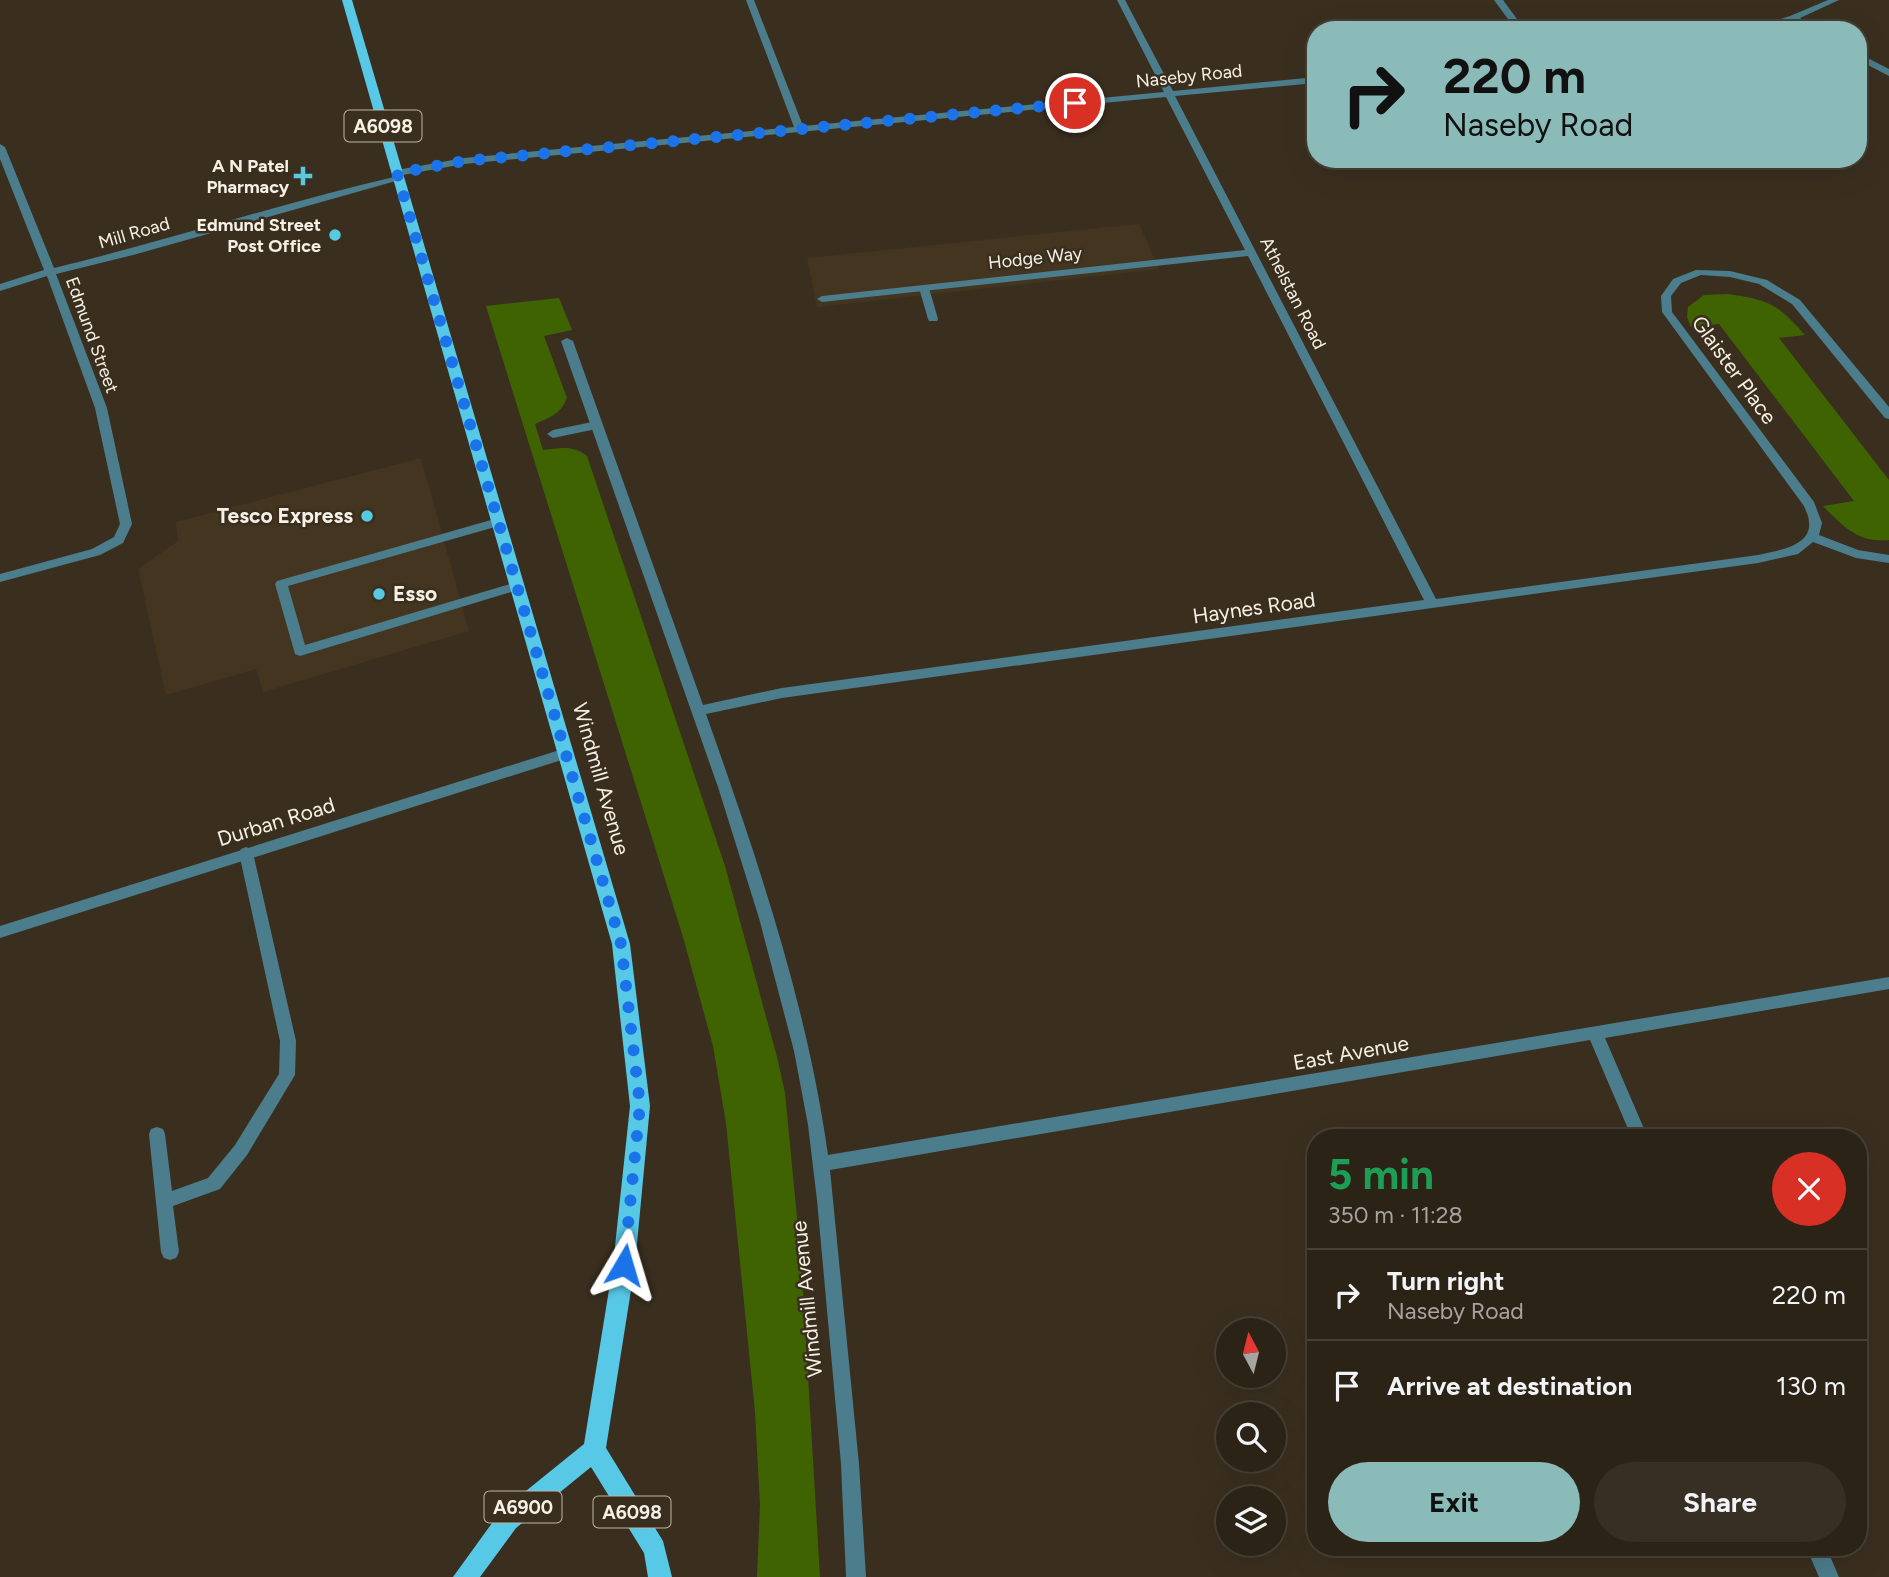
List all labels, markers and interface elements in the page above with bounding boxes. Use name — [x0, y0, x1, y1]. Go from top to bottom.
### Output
text: 220 m — [1443, 46, 1586, 105]
icon: right — [1328, 49, 1419, 140]
street label: Naseby Road — [1135, 59, 1243, 93]
pin — [1045, 73, 1105, 133]
icon: arrive — [1056, 84, 1094, 122]
text: Naseby Road — [1443, 106, 1633, 144]
road number: A6098 — [344, 110, 422, 142]
place label: A N Patel Pharmacy — [206, 155, 290, 198]
marker: A N Patel Pharmacy — [295, 168, 311, 184]
street label: Mill Road — [96, 212, 172, 254]
place label: Edmund Street Post Office — [196, 214, 321, 257]
marker: Edmund Street Post Office — [327, 227, 343, 243]
street label: Athelstan Road — [1255, 233, 1331, 353]
street label: Hodge Way — [987, 242, 1084, 274]
street label: Edmund Street — [61, 274, 123, 396]
street label: Glaister Place — [1687, 311, 1782, 429]
place label: Tesco Express — [217, 503, 353, 528]
marker: Tesco Express — [359, 508, 375, 524]
place label: Esso — [393, 581, 437, 606]
marker: Esso — [371, 586, 387, 602]
street label: Haynes Road — [1191, 587, 1317, 629]
street label: Windmill Avenue — [568, 700, 635, 858]
street label: Durban Road — [214, 792, 338, 851]
street label: East Avenue — [1291, 1030, 1411, 1075]
text: 5 min — [1328, 1149, 1434, 1200]
button: close — [1772, 1152, 1846, 1226]
text: 350 m · 11:28 — [1328, 1201, 1463, 1229]
street label: Windmill Avenue — [786, 1220, 827, 1379]
position arrow — [587, 1228, 661, 1302]
text: Turn right — [1387, 1265, 1504, 1297]
icon: right — [1328, 1276, 1366, 1314]
text: 220 m — [1772, 1279, 1846, 1311]
text: Naseby Road — [1387, 1297, 1524, 1325]
north arrow — [1216, 1318, 1286, 1388]
map controls — [1216, 1318, 1286, 1556]
icon: arrive — [1328, 1367, 1366, 1405]
text: Arrive at destination — [1387, 1370, 1632, 1402]
text: 130 m — [1776, 1370, 1846, 1402]
button: search — [1216, 1402, 1286, 1472]
button: Exit — [1328, 1462, 1580, 1542]
button: Share — [1594, 1462, 1846, 1542]
button: layers — [1216, 1486, 1286, 1556]
road number: A6900 — [484, 1492, 562, 1522]
road number: A6098 — [594, 1496, 670, 1528]

